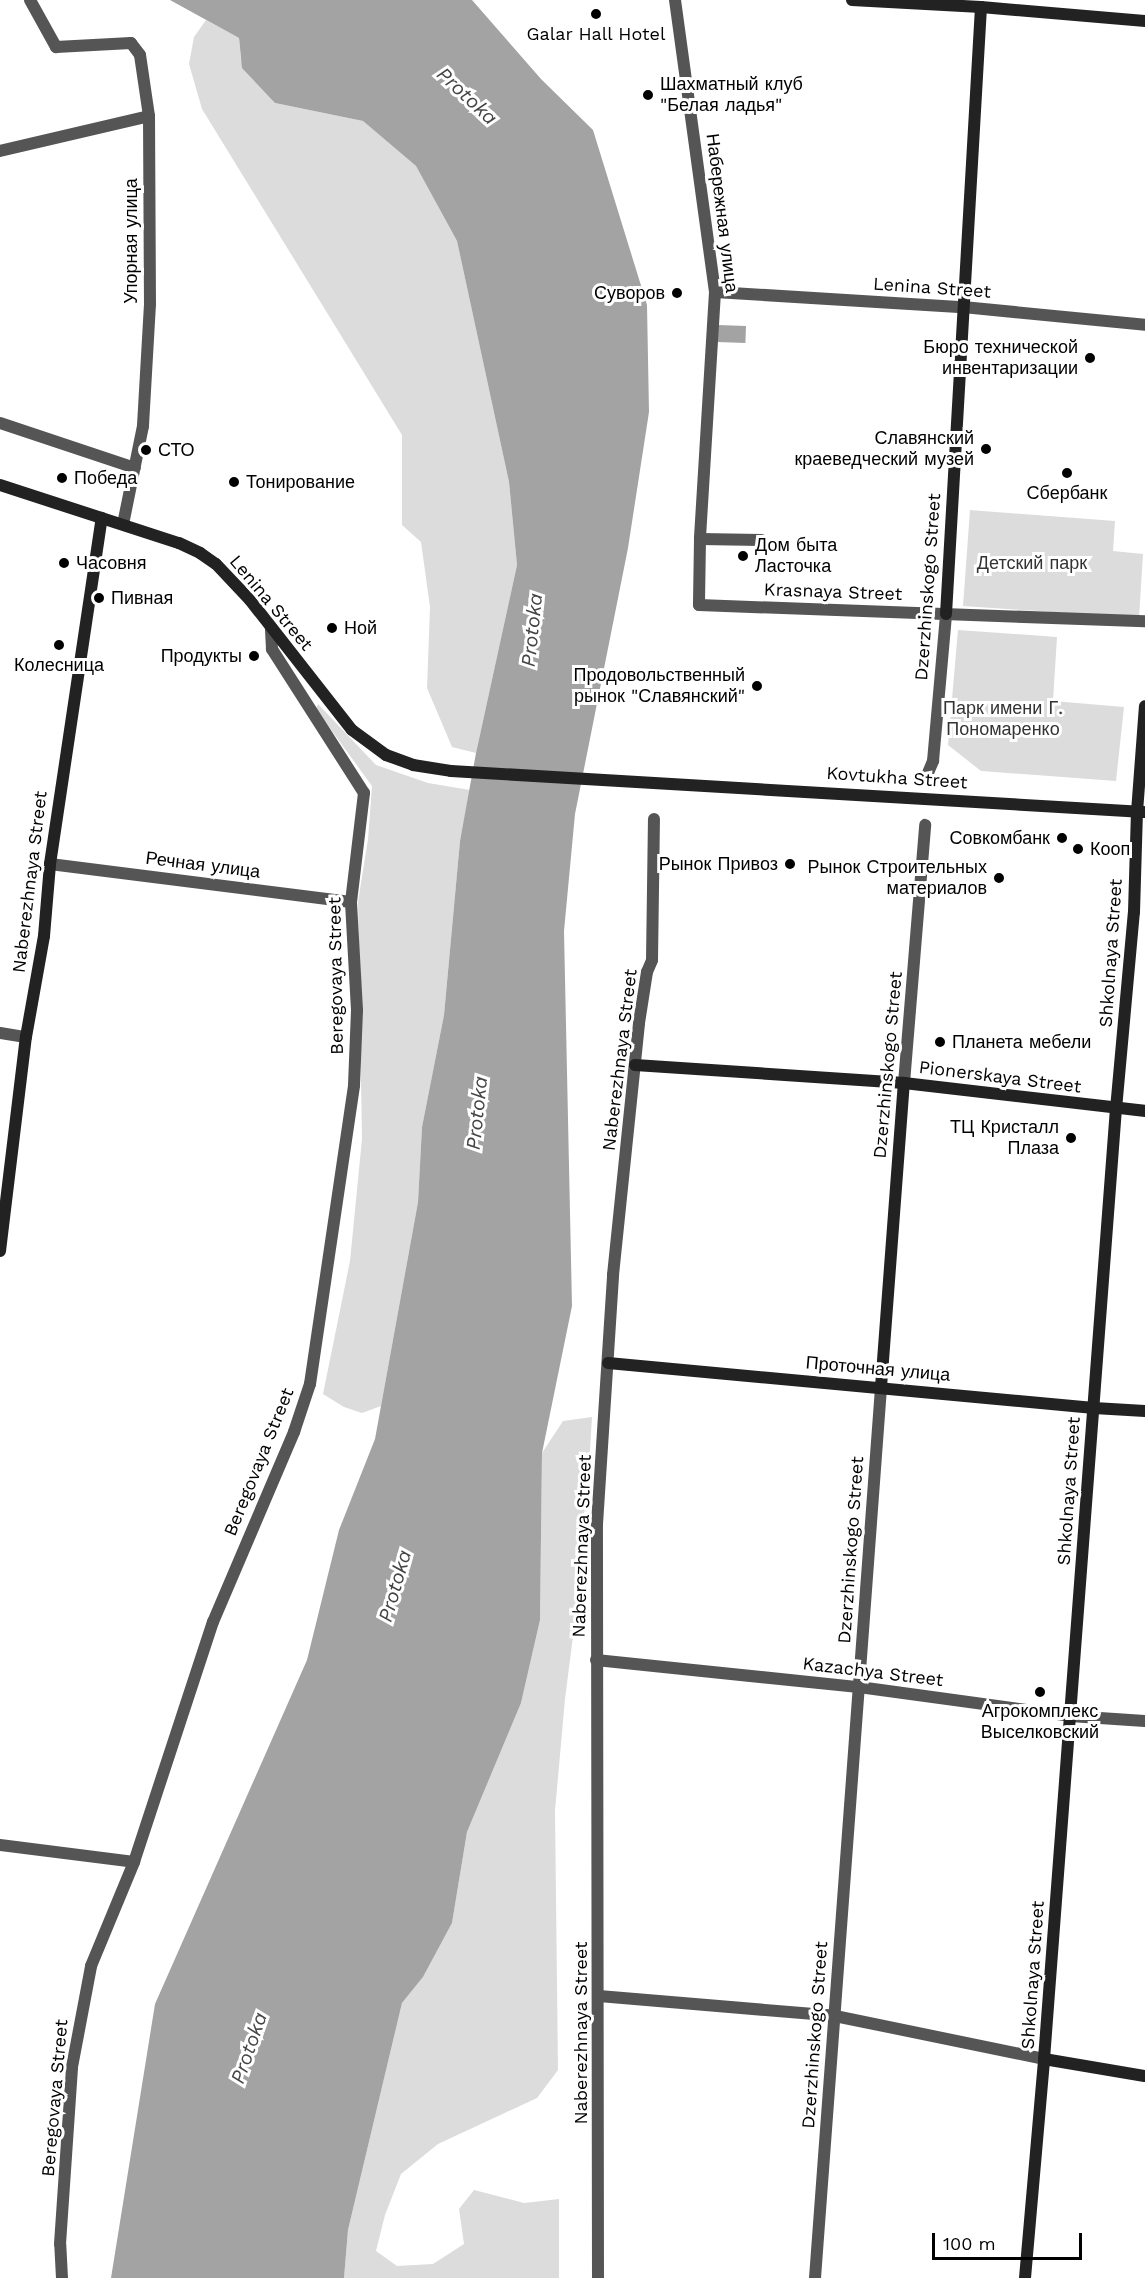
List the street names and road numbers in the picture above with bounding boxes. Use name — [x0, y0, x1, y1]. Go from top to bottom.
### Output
street label: Набережная улица — [702, 132, 742, 294]
street label: Упорная улица — [120, 178, 142, 304]
street label: Lenina Street — [872, 273, 992, 303]
street label: Dzerzhinskogo Street — [911, 493, 945, 681]
street label: Lenina Street — [225, 551, 317, 655]
street label: Krasnaya Street — [763, 579, 903, 605]
street label: Kovtukha Street — [826, 762, 968, 794]
street label: Naberezhnaya Street — [8, 790, 52, 974]
street label: Речная улица — [144, 847, 262, 883]
street label: Shkolnaya Street — [1095, 878, 1127, 1028]
street label: Beregovaya Street — [324, 897, 348, 1055]
street label: Naberezhnaya Street — [598, 968, 642, 1152]
street label: Dzerzhinskogo Street — [869, 971, 907, 1159]
street label: Pionerskaya Street — [917, 1056, 1083, 1098]
street label: Проточная улица — [805, 1352, 951, 1386]
street label: Beregovaya Street — [219, 1385, 299, 1539]
street label: Shkolnaya Street — [1053, 1416, 1085, 1566]
street label: Naberezhnaya Street — [568, 1454, 596, 1638]
street label: Dzerzhinskogo Street — [834, 1456, 868, 1644]
street label: Kazachya Street — [801, 1653, 945, 1691]
street label: Shkolnaya Street — [1017, 1900, 1049, 2050]
street label: Naberezhnaya Street — [570, 1941, 592, 2125]
street label: Dzerzhinskogo Street — [798, 1941, 832, 2129]
street label: Beregovaya Street — [37, 2018, 73, 2178]

